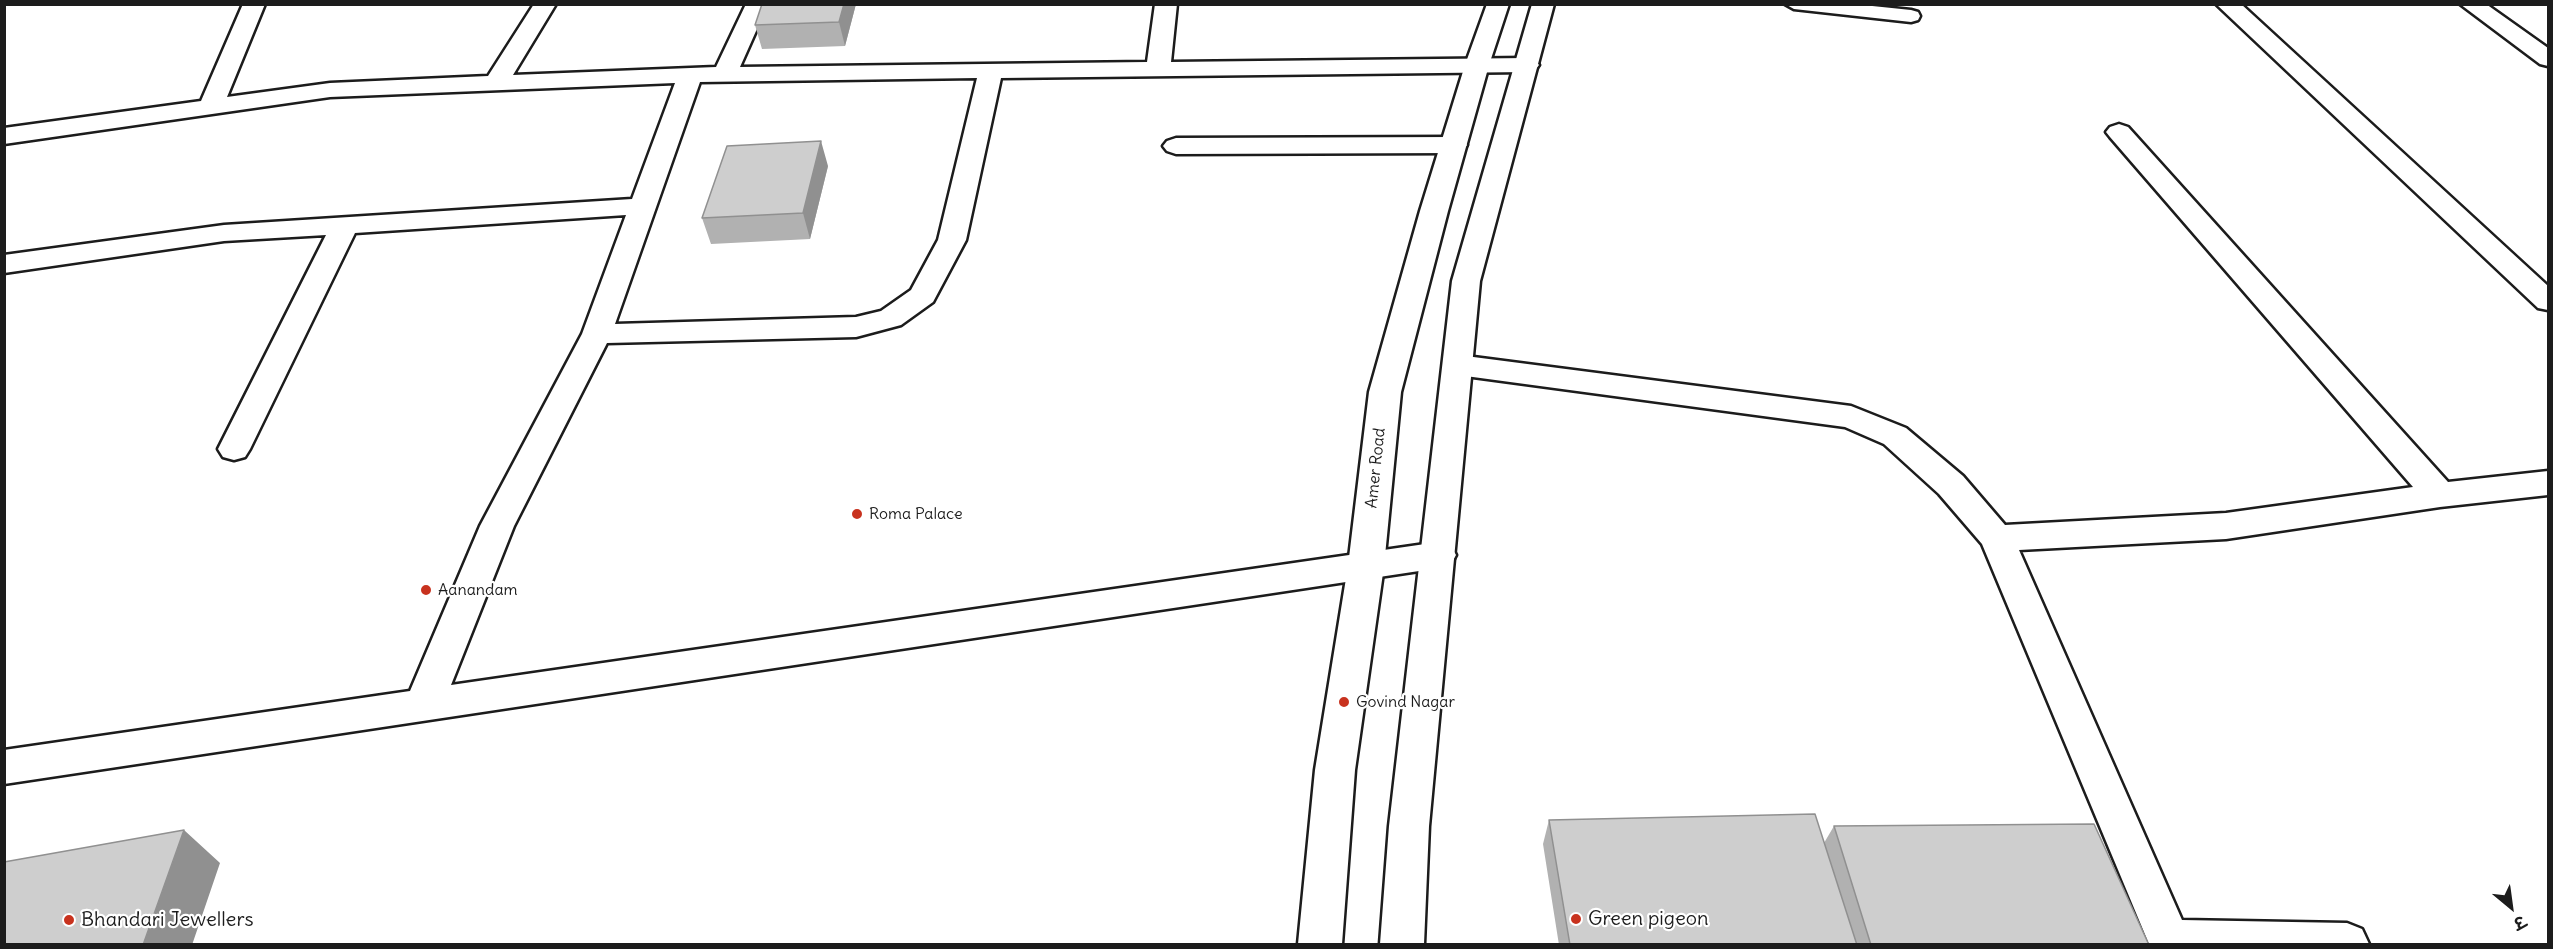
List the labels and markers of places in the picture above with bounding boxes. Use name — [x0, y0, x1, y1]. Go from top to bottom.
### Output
place label: Roma Palace — [869, 504, 963, 524]
marker: Roma Palace — [850, 507, 864, 521]
place label: Aanandam — [438, 580, 518, 600]
marker: Aanandam — [419, 583, 433, 597]
place label: Govind Nagar — [1356, 692, 1455, 712]
marker: Govind Nagar — [1337, 695, 1351, 709]
place label: Green pigeon — [1588, 907, 1709, 931]
place label: Bhandari Jewellers — [81, 908, 254, 932]
marker: Green pigeon — [1569, 912, 1583, 926]
marker: Bhandari Jewellers — [62, 913, 76, 927]

